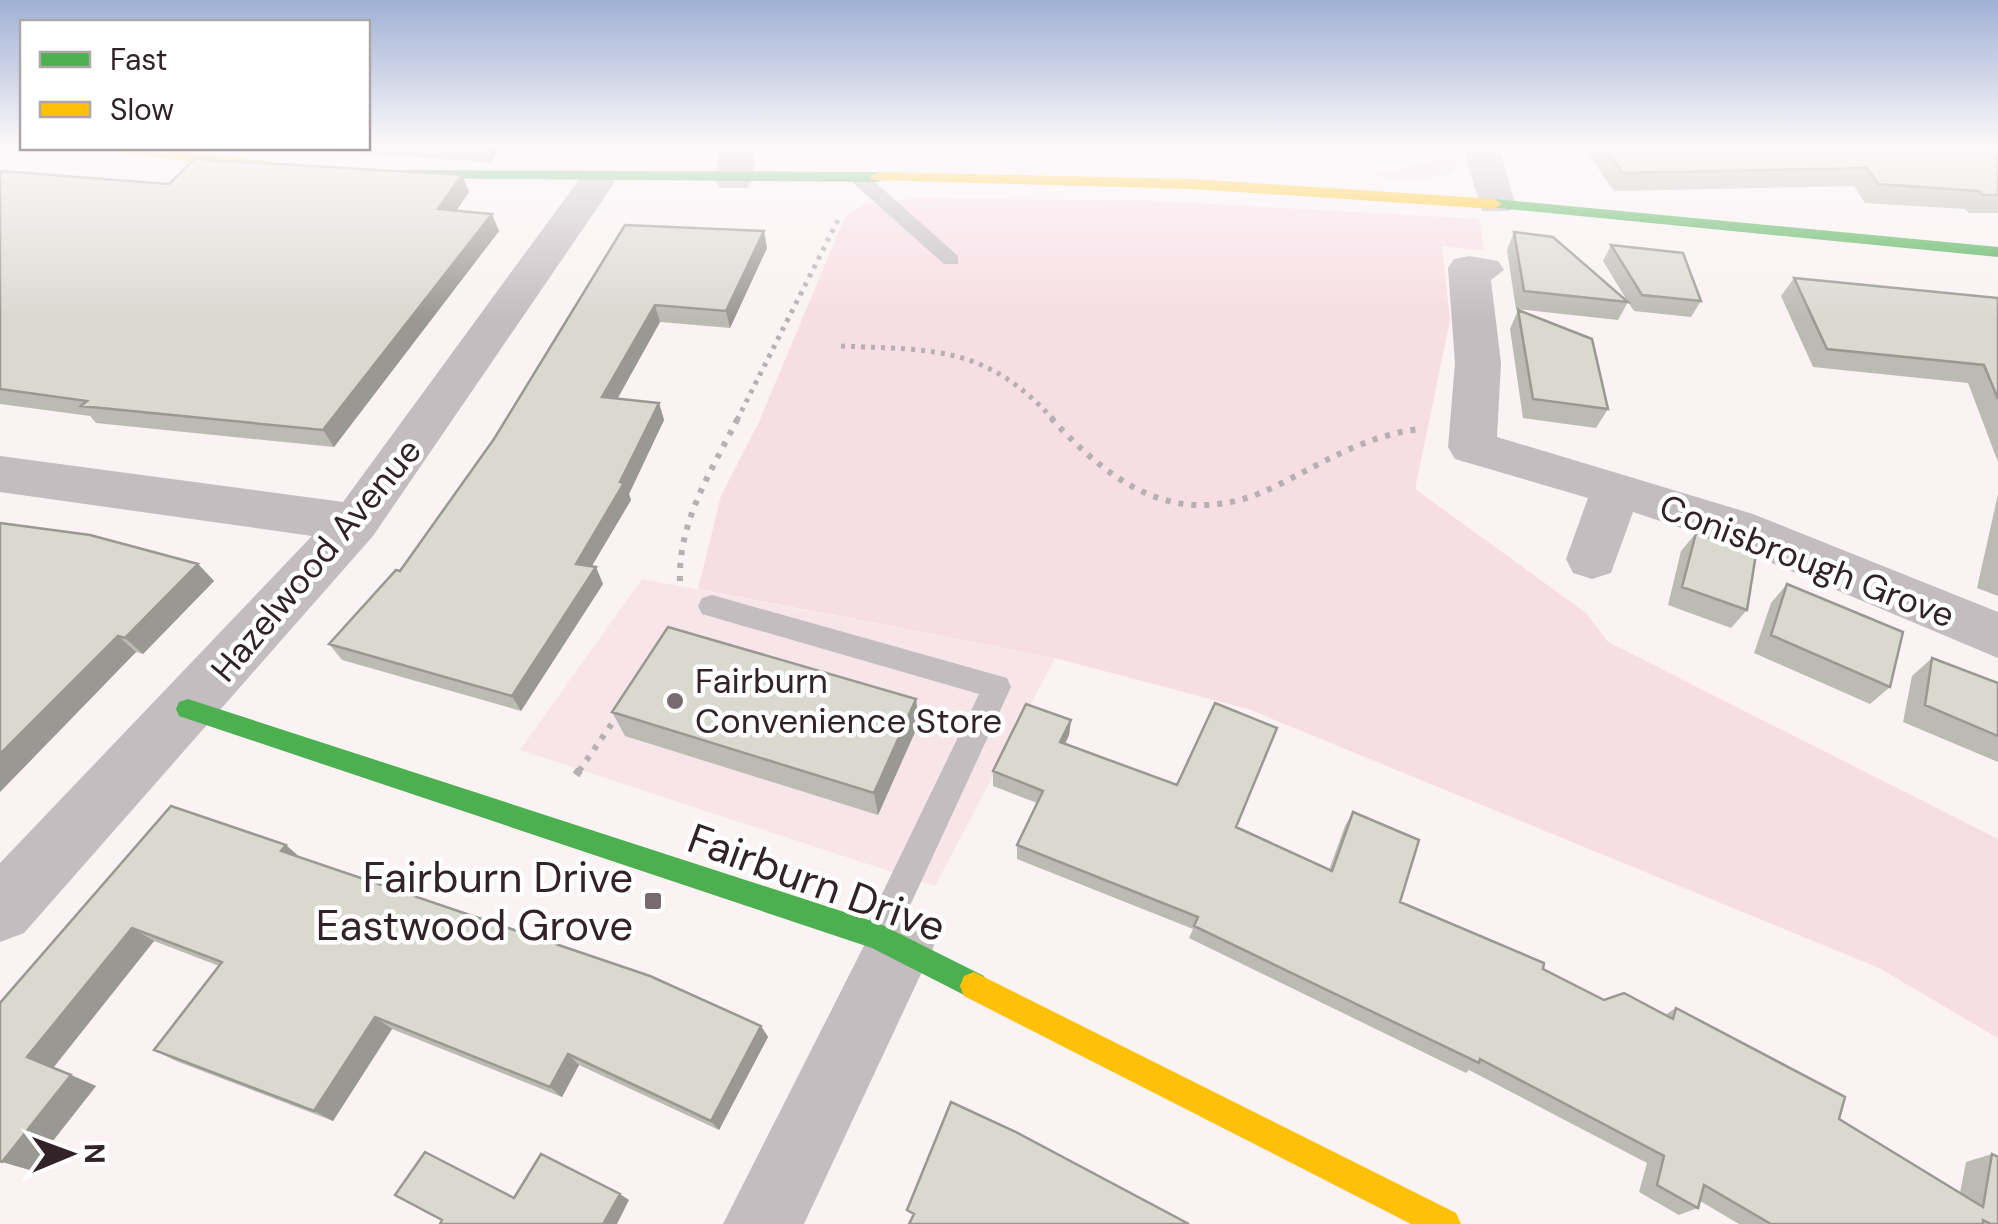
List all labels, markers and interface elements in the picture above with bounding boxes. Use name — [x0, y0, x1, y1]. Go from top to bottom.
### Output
legend — [20, 20, 370, 150]
text: Fast — [110, 40, 168, 79]
text: Slow — [110, 90, 174, 129]
street label: Hazelwood Avenue — [201, 429, 431, 691]
street label: Conisbrough Grove — [1653, 484, 1961, 638]
place label: Fairburn Convenience Store — [695, 658, 1002, 744]
marker: Fairburn Convenience Store — [664, 690, 686, 712]
street label: Fairburn Drive — [680, 810, 953, 955]
place label: Fairburn Drive Eastwood Grove — [316, 850, 633, 953]
marker: Fairburn Drive Eastwood Grove — [642, 890, 664, 912]
north arrow — [20, 1104, 120, 1204]
text: N — [76, 1143, 113, 1164]

